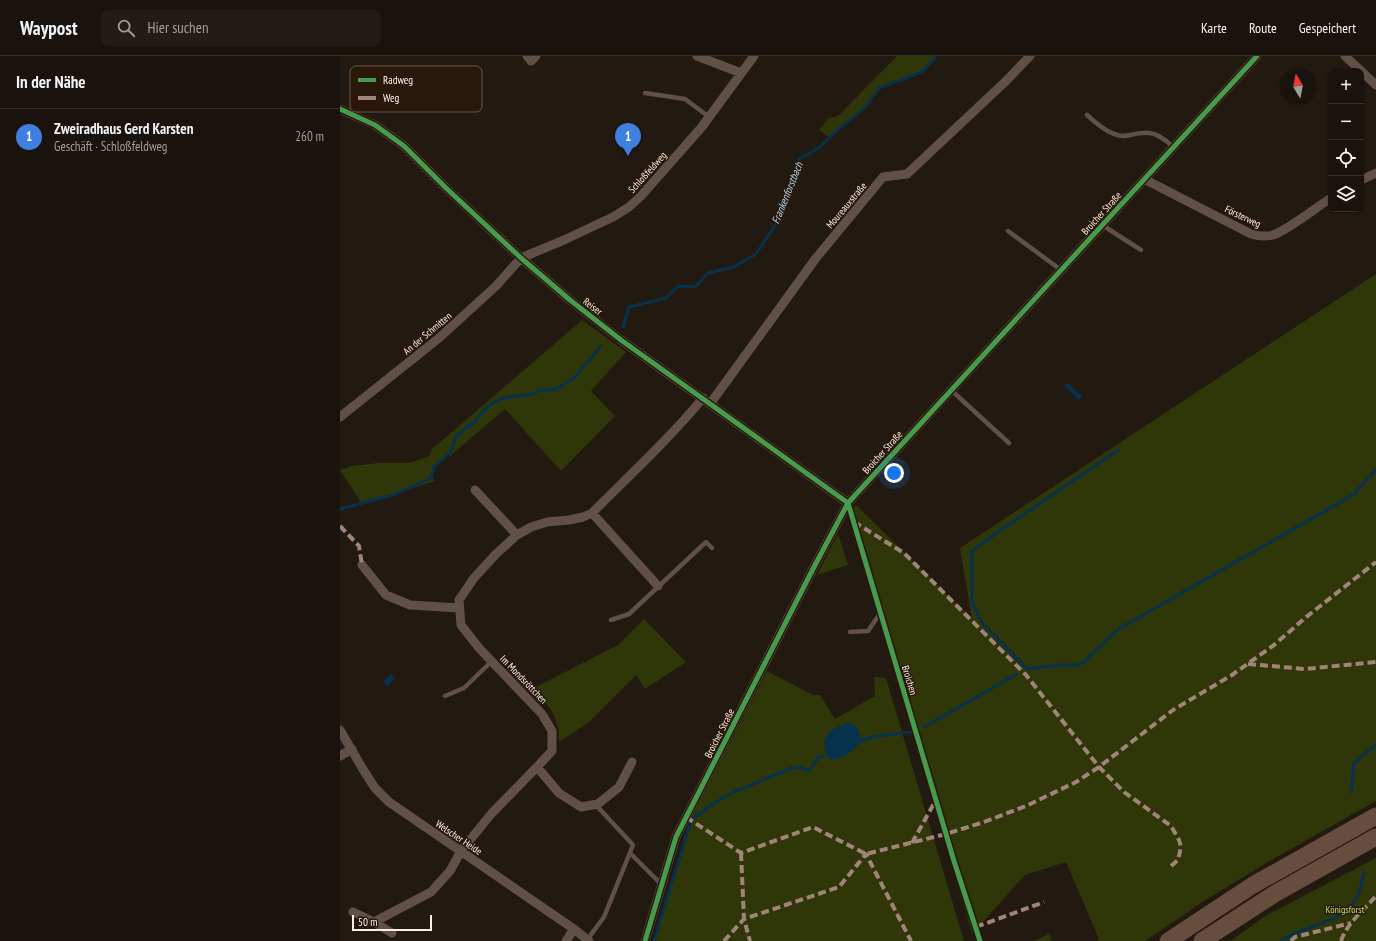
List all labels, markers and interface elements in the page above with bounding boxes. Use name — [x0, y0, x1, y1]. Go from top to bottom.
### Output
search box — [101, 10, 381, 46]
text: Waypost — [20, 16, 77, 40]
icon: search — [115, 17, 137, 39]
text: Hier suchen — [147, 18, 209, 37]
text: Karte — [1201, 19, 1227, 37]
text: Route — [1249, 19, 1277, 37]
text: Gespeichert — [1299, 19, 1356, 37]
legend — [350, 66, 482, 112]
north arrow — [1280, 68, 1316, 104]
map controls — [1328, 68, 1364, 212]
button: + — [1328, 68, 1364, 104]
text: In der Nähe — [16, 71, 86, 93]
text: Radweg — [383, 73, 413, 87]
text: Weg — [383, 91, 399, 105]
button: − — [1328, 104, 1364, 140]
text: Zweiradhaus Gerd Karsten — [54, 119, 193, 138]
pin: 1 — [615, 123, 641, 156]
text: 1 — [26, 128, 32, 145]
text: 260 m — [295, 128, 324, 145]
text: Geschäft · Schloßfeldweg — [54, 138, 167, 155]
button: locate — [1328, 140, 1364, 176]
street label: Schloßfeldweg — [625, 149, 669, 196]
water label: Frankenforstbach — [768, 159, 806, 226]
button: layers — [1328, 176, 1364, 212]
street label: Moureauxstraße — [823, 180, 869, 231]
street label: Broicher Straße — [1079, 189, 1124, 238]
street label: Försterweg — [1223, 202, 1263, 230]
street label: Reiser — [580, 295, 605, 318]
street label: An der Schmitten — [400, 309, 454, 357]
street label: Broicher Straße — [860, 428, 905, 477]
your location — [884, 463, 904, 483]
street label: Im Mondsröttchen — [497, 652, 550, 706]
street label: Broichen — [899, 664, 920, 697]
street label: Broicher Straße — [701, 706, 737, 760]
street label: Welscher Heide — [433, 817, 484, 858]
park label: Königsforst — [1326, 903, 1365, 916]
scale bar — [352, 913, 432, 932]
text: 50 m — [358, 915, 377, 929]

